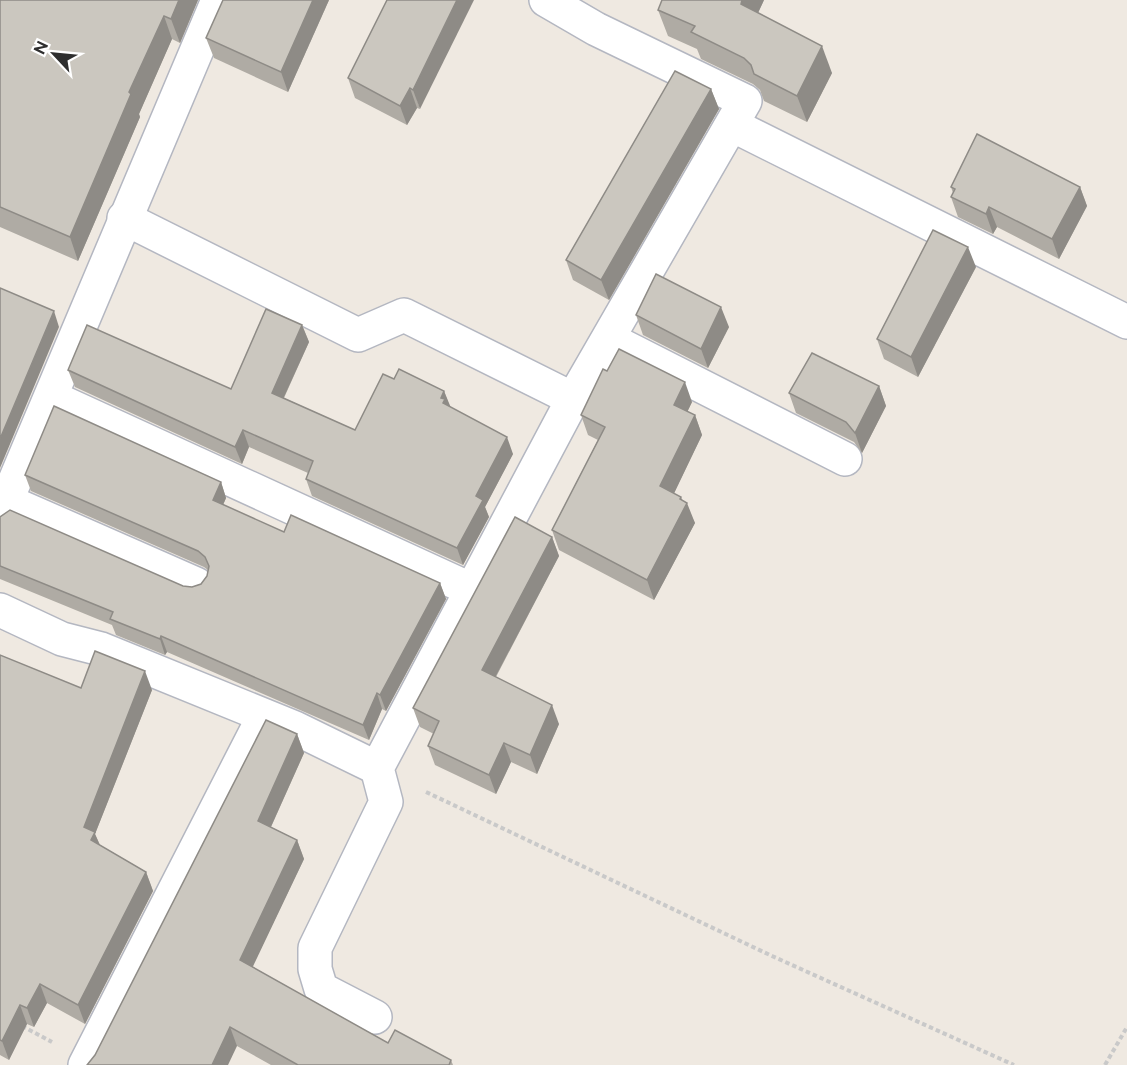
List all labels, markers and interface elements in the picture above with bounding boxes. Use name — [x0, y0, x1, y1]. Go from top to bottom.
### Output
north arrow — [24, 24, 84, 84]
text: N — [30, 38, 52, 57]

